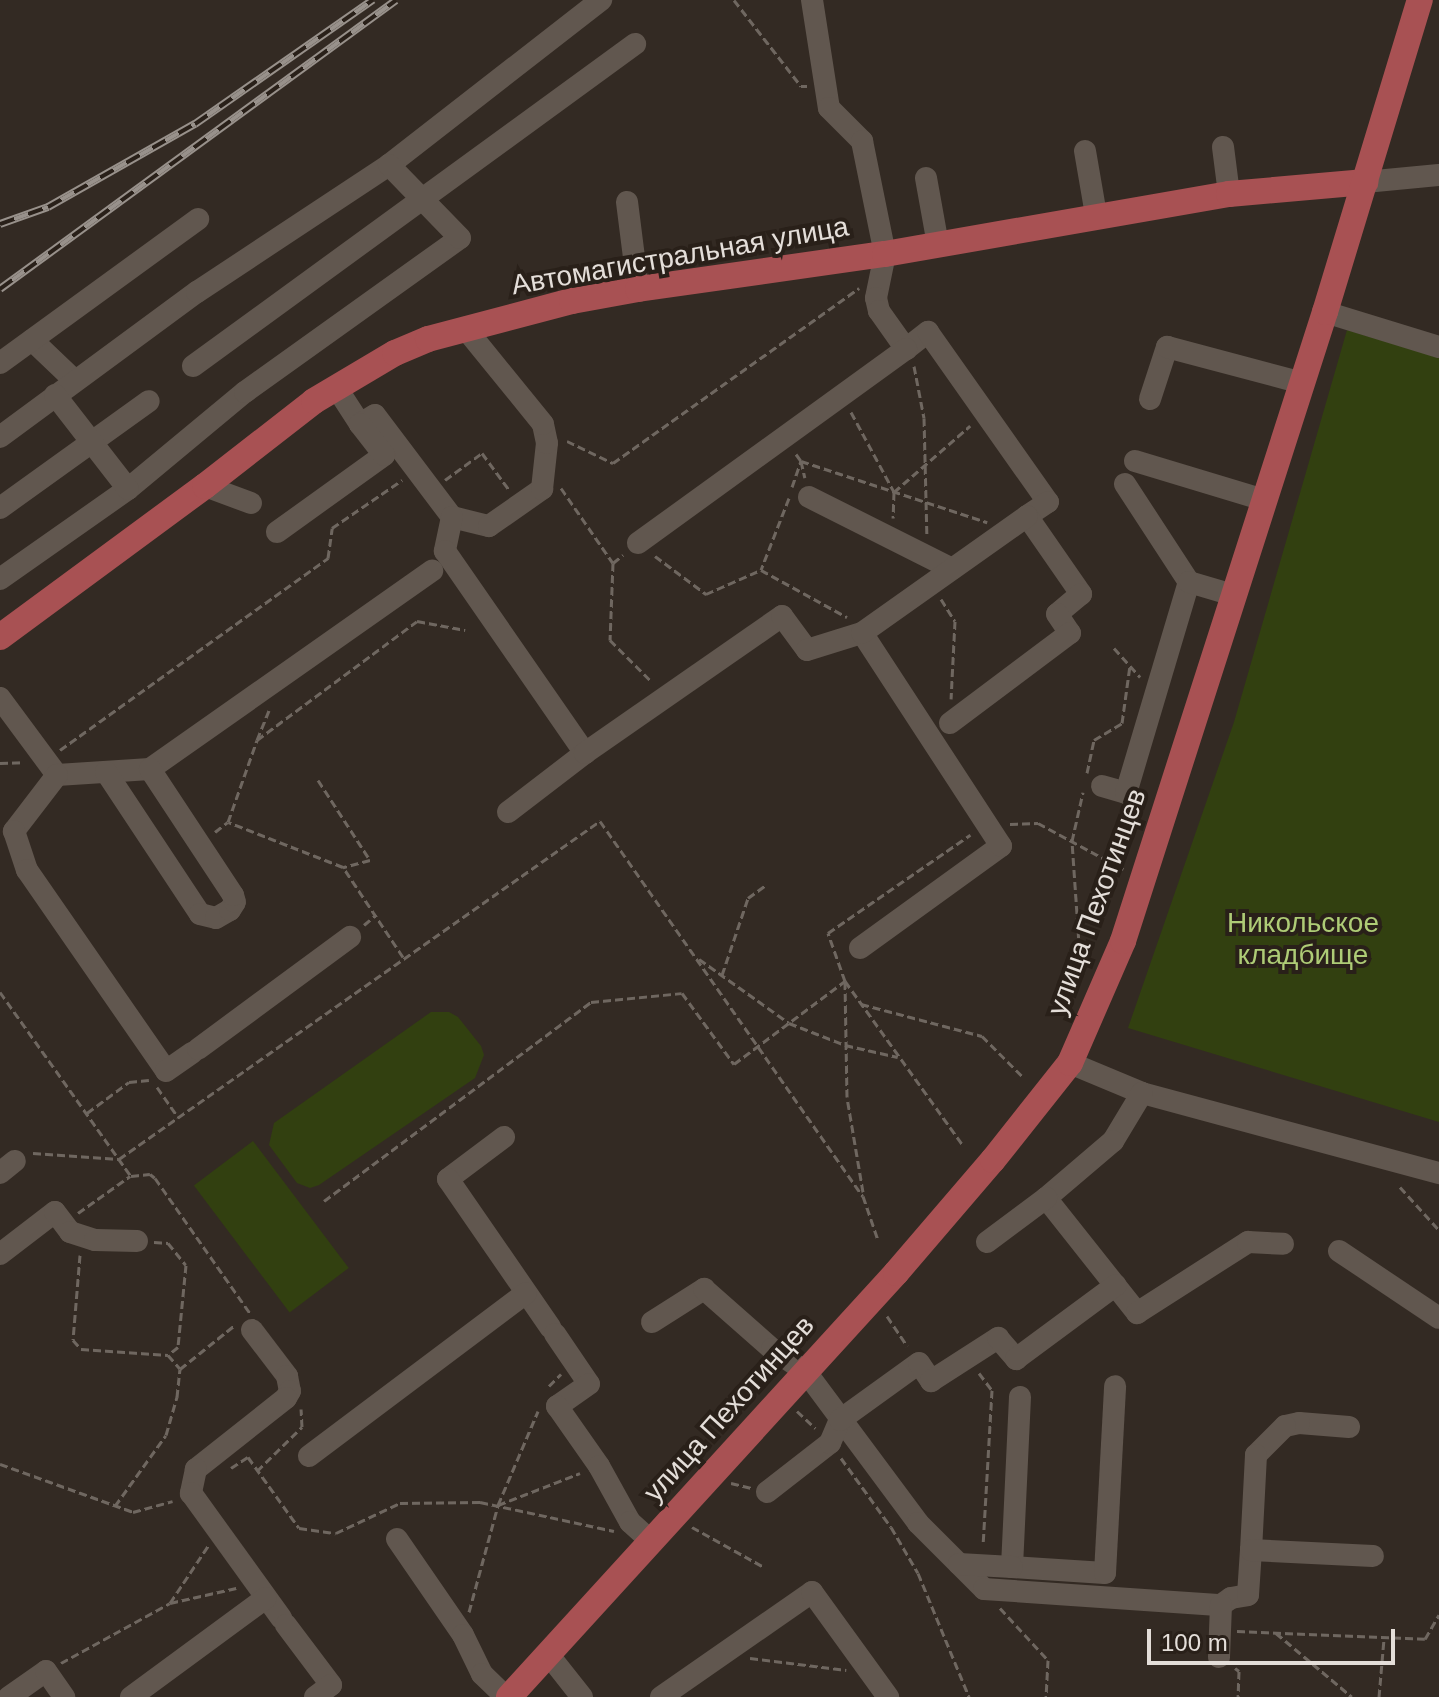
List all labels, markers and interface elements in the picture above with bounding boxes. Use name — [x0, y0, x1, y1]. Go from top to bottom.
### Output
street label: Автомагистральная улица — [509, 210, 851, 302]
street label: улица Пехотинцев — [1040, 784, 1154, 1020]
park label: Никольское кладбище — [1227, 906, 1379, 972]
street label: улица Пехотинцев — [637, 1309, 821, 1509]
scale bar — [1151, 1613, 1399, 1663]
text: 100 m — [1161, 1629, 1228, 1656]

